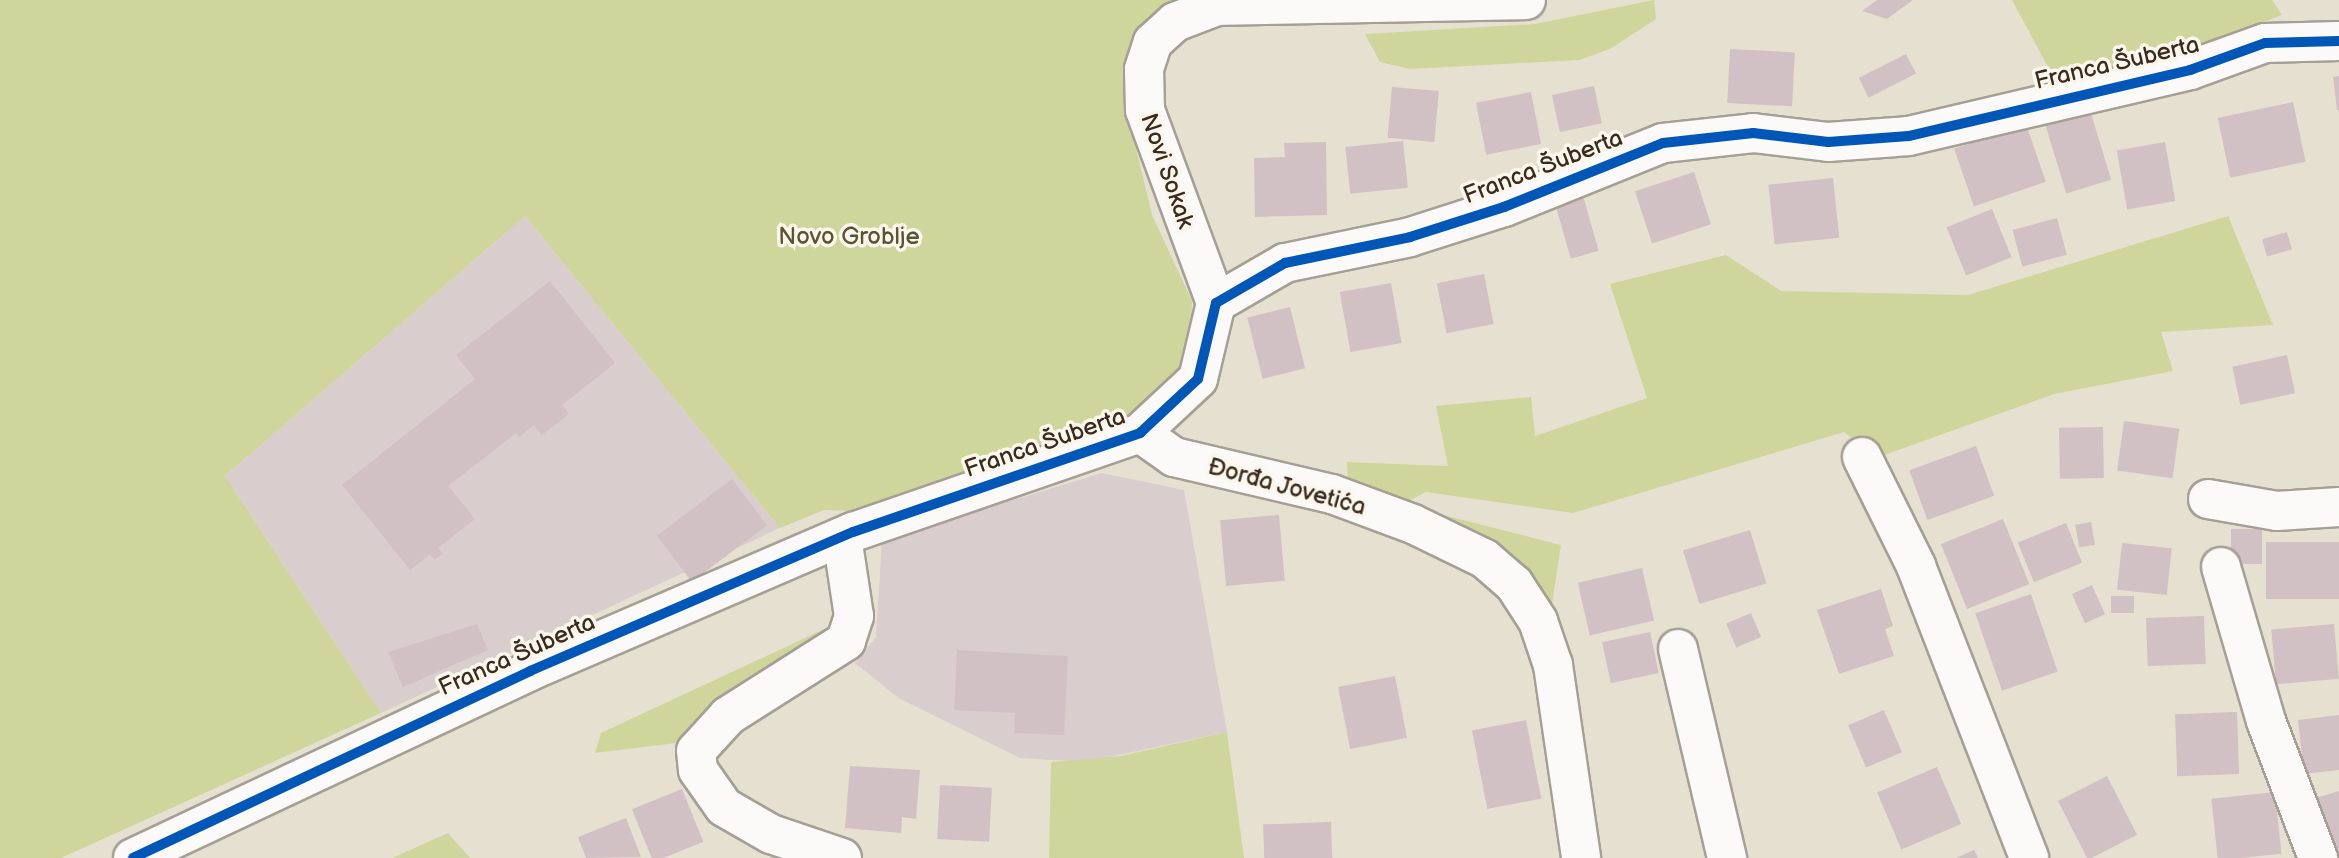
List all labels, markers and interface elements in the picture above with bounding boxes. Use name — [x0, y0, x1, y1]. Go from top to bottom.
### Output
street label: Franca Šuberta — [2032, 30, 2202, 96]
street label: Novi Sokak — [1134, 110, 1200, 232]
street label: Franca Šuberta — [1459, 123, 1627, 211]
park label: Novo Groblje — [778, 223, 920, 251]
street label: Franca Šuberta — [961, 402, 1129, 484]
street label: Đorđa Jovetića — [1204, 452, 1370, 522]
street label: Franca Šuberta — [434, 608, 600, 702]

